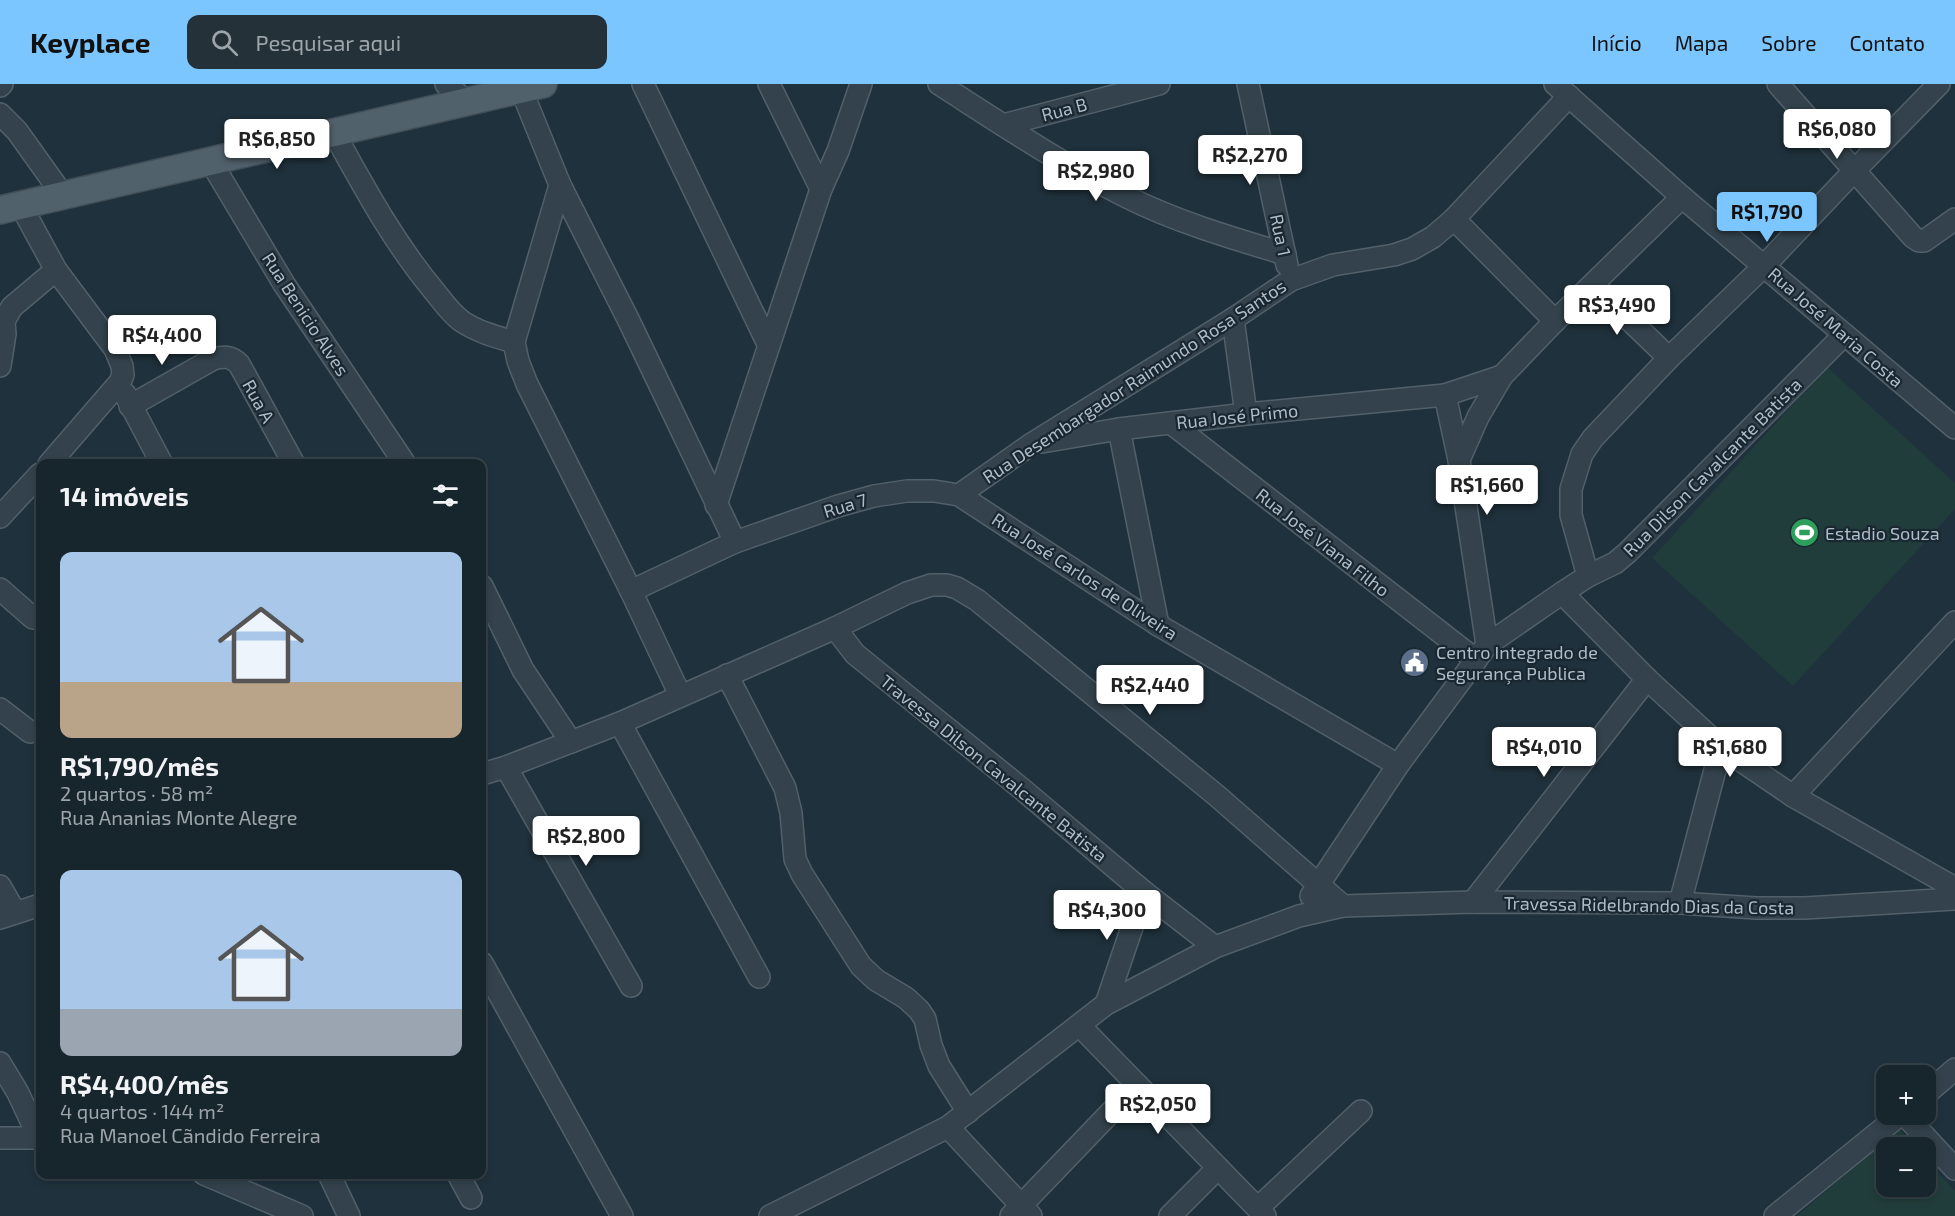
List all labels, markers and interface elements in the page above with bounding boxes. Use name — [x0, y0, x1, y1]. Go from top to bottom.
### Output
search box — [187, 15, 607, 69]
text: Keyplace — [30, 25, 151, 59]
icon: search — [208, 26, 241, 59]
text: Pesquisar aqui — [256, 29, 401, 55]
text: Início — [1591, 30, 1642, 55]
text: Mapa — [1675, 30, 1728, 55]
text: Sobre — [1761, 30, 1816, 55]
text: Contato — [1849, 30, 1925, 55]
street label: Rua B — [1039, 92, 1089, 126]
pin: R$6,080 — [1782, 109, 1892, 160]
text: R$6,080 — [1798, 116, 1876, 140]
pin: R$6,850 — [222, 119, 332, 170]
text: R$6,850 — [238, 126, 316, 150]
pin: R$2,270 — [1195, 135, 1305, 186]
text: R$2,270 — [1212, 142, 1288, 166]
pin: R$2,980 — [1041, 151, 1151, 202]
text: R$2,980 — [1057, 158, 1135, 182]
pin: R$1,790 — [1712, 192, 1822, 243]
text: R$1,790 — [1731, 199, 1803, 223]
street label: Rua 1 — [1266, 212, 1296, 258]
street label: Rua Benicio Alves — [258, 248, 354, 380]
street label: Rua José Maria Costa — [1764, 262, 1908, 392]
street label: Rua Desembargador Raimundo Rosa Santos — [978, 274, 1290, 488]
pin: R$3,490 — [1562, 285, 1672, 336]
text: R$3,490 — [1578, 292, 1656, 316]
pin: R$4,400 — [107, 315, 217, 366]
text: R$4,400 — [122, 322, 202, 346]
street label: Rua Dilson Cavalcante Batista — [1618, 373, 1806, 561]
street label: Rua A — [238, 376, 280, 427]
street label: Rua José Primo — [1175, 399, 1299, 433]
pin: R$1,660 — [1432, 465, 1542, 516]
text: R$1,660 — [1450, 472, 1524, 496]
icon: filters — [429, 479, 462, 512]
text: 14 imóveis — [60, 480, 189, 511]
street label: Rua José Viana Filho — [1252, 483, 1394, 601]
street label: Rua 7 — [821, 488, 869, 522]
street label: Rua José Carlos de Oliveira — [988, 508, 1182, 644]
sports icon: Estadio Souza — [1788, 517, 1820, 549]
place label: Estadio Souza — [1825, 522, 1940, 544]
icon: home — [207, 591, 315, 699]
place label: Centro Integrado de Segurança Publica — [1436, 641, 1598, 685]
public building icon: Centro Integrado de Segurança Publica — [1399, 646, 1431, 678]
pin: R$2,440 — [1095, 665, 1205, 716]
street label: Travessa Dilson Cavalcante Batista — [876, 670, 1112, 866]
text: R$2,440 — [1110, 672, 1190, 696]
pin: R$4,010 — [1489, 727, 1599, 778]
pin: R$1,680 — [1675, 727, 1785, 778]
text: R$4,010 — [1506, 734, 1582, 758]
text: R$1,680 — [1693, 734, 1767, 758]
text: R$1,790/mês — [60, 750, 219, 781]
text: 2 quartos · 58 m² — [60, 781, 213, 805]
text: Rua Ananias Monte Alegre — [60, 805, 298, 829]
pin: R$2,800 — [531, 816, 641, 867]
text: R$2,800 — [547, 823, 625, 847]
pin: R$4,300 — [1052, 890, 1162, 941]
street label: Travessa Ridelbrando Dias da Costa — [1504, 891, 1794, 919]
text: R$4,300 — [1068, 897, 1146, 921]
icon: home — [207, 909, 315, 1017]
map controls — [1876, 1065, 1936, 1197]
button: + — [1876, 1065, 1936, 1125]
text: R$4,400/mês — [60, 1068, 229, 1099]
pin: R$2,050 — [1103, 1084, 1213, 1135]
text: R$2,050 — [1119, 1091, 1197, 1115]
text: 4 quartos · 144 m² — [60, 1099, 224, 1123]
text: Rua Manoel Cãndido Ferreira — [60, 1123, 321, 1147]
button: − — [1876, 1137, 1936, 1197]

